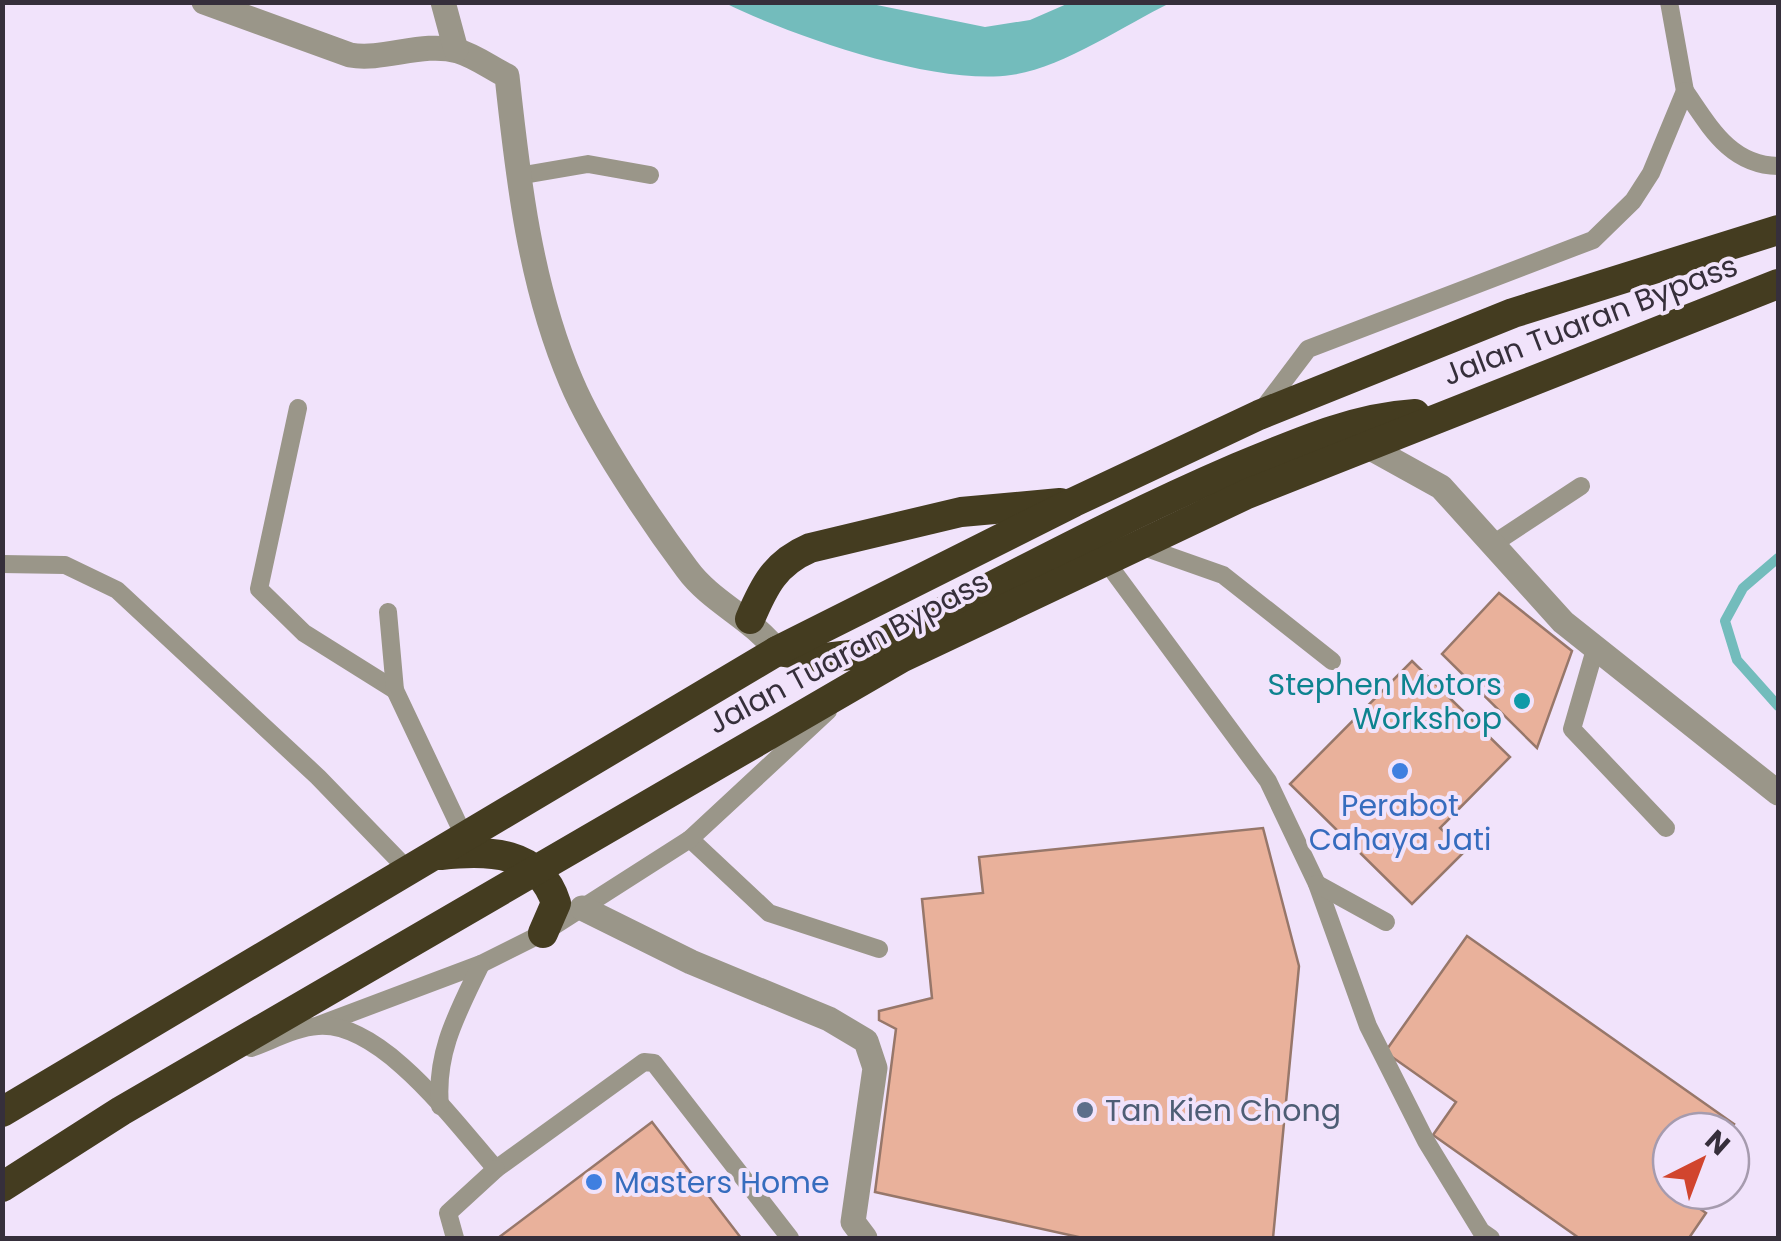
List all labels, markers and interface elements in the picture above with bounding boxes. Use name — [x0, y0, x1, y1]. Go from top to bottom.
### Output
street label: Jalan Tuaran Bypass — [1436, 244, 1744, 396]
street label: Jalan Tuaran Bypass — [700, 560, 996, 744]
place label: Stephen Motors Workshop — [1268, 663, 1502, 740]
marker: Stephen Motors Workshop — [1511, 690, 1533, 712]
marker: Perabot Cahaya Jati — [1389, 760, 1411, 782]
place label: Perabot Cahaya Jati — [1309, 784, 1491, 861]
place label: Tan Kien Chong — [1105, 1089, 1341, 1132]
marker: Tan Kien Chong — [1074, 1099, 1096, 1121]
north arrow — [1651, 1111, 1751, 1211]
text: N — [1697, 1121, 1738, 1164]
place label: Masters Home — [614, 1161, 830, 1204]
marker: Masters Home — [583, 1171, 605, 1193]

